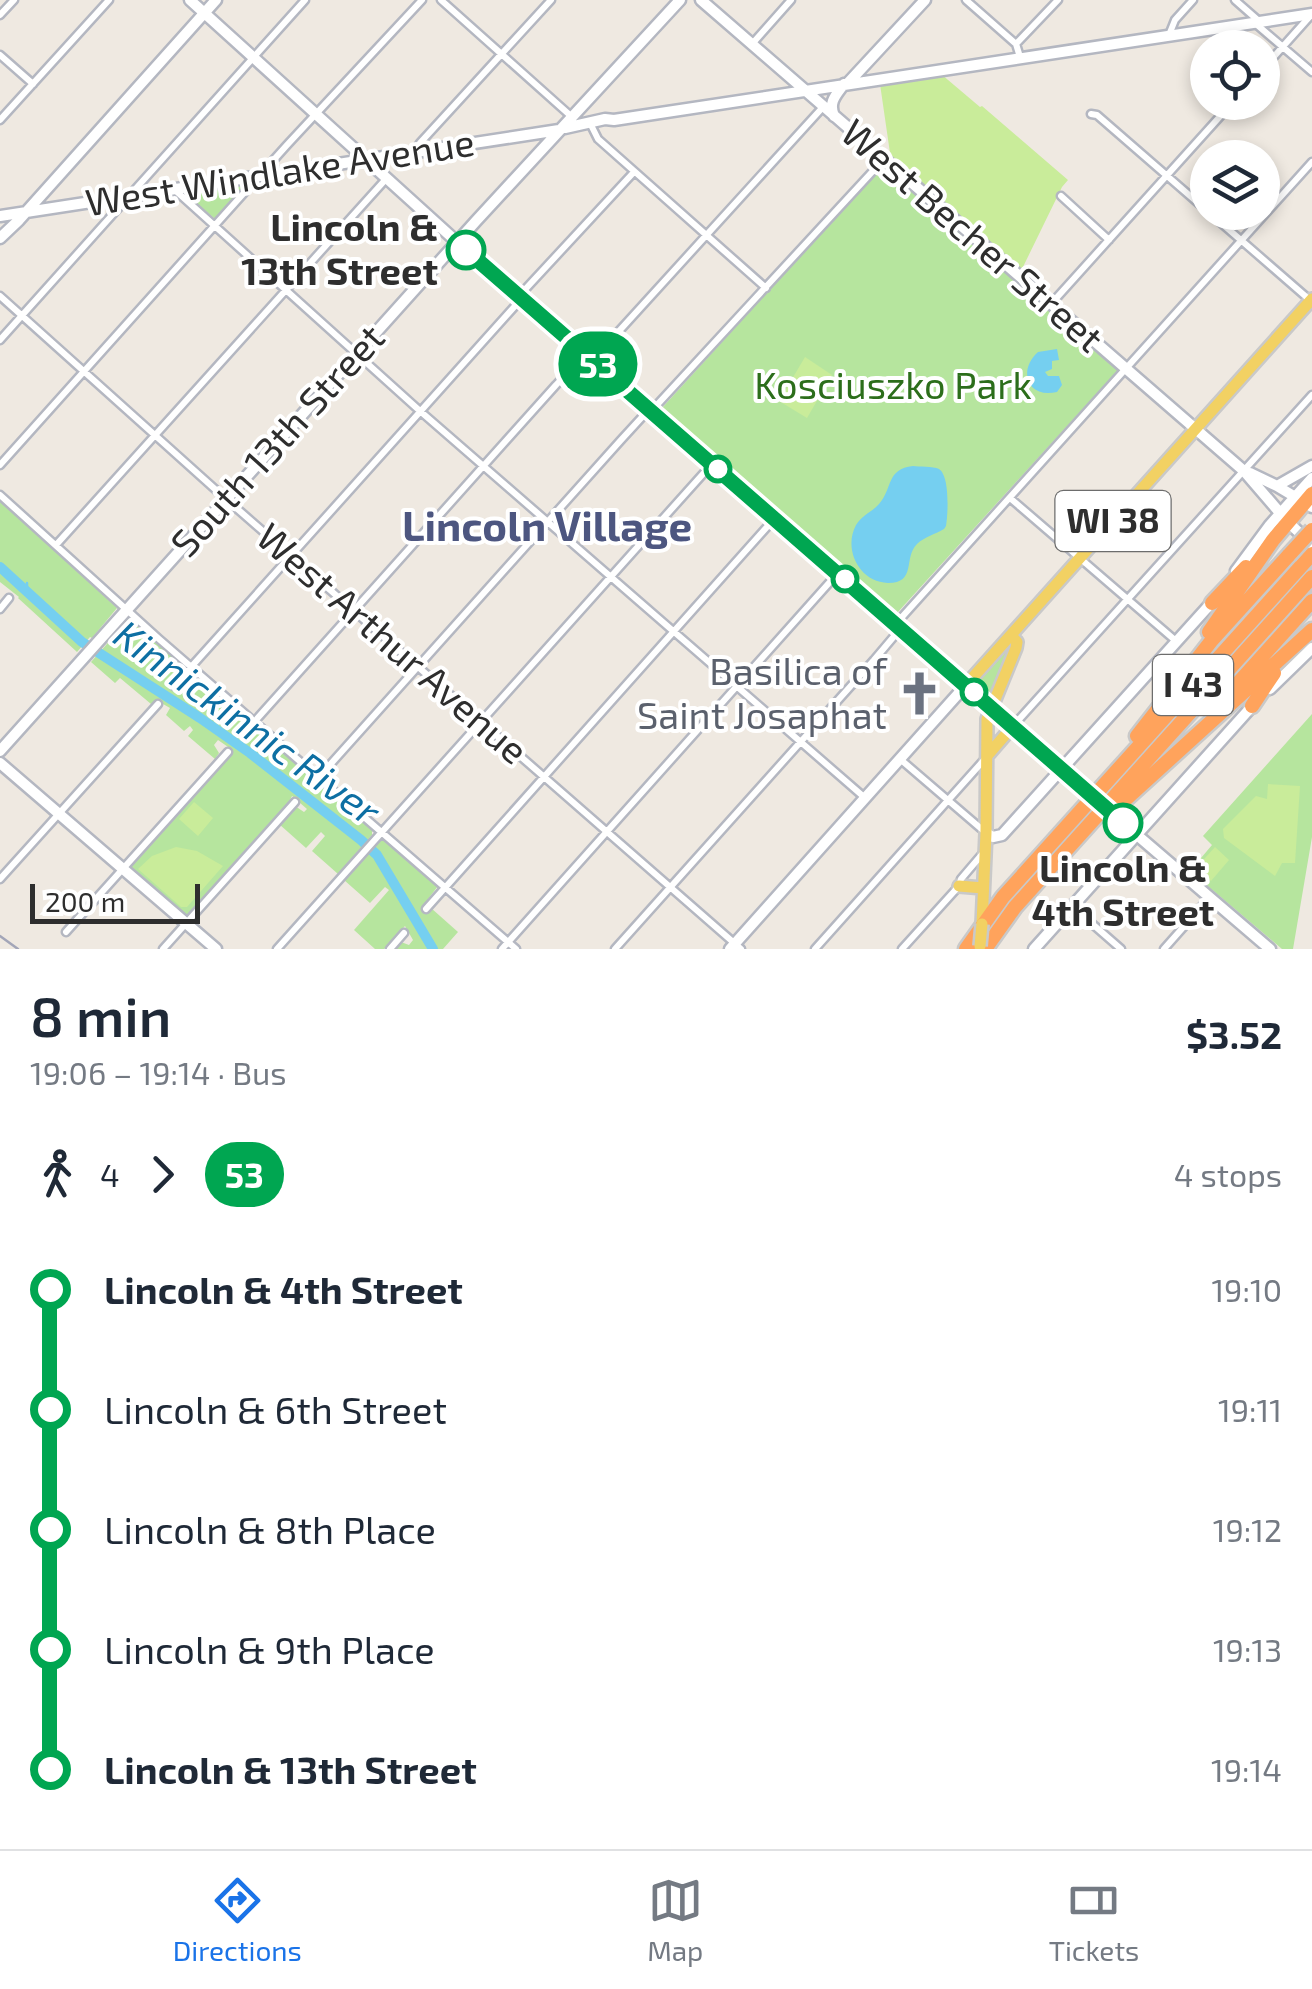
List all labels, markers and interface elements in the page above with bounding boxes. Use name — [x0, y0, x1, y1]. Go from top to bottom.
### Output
map controls — [1190, 30, 1280, 230]
button: locate — [1190, 30, 1280, 120]
street label: West Becher Street — [833, 108, 1114, 361]
street label: West Windlake Avenue — [82, 118, 477, 224]
button: layers — [1190, 140, 1280, 230]
place label: Lincoln & 13th Street — [241, 203, 438, 293]
marker: Lincoln & 13th Street — [447, 231, 485, 269]
street label: South 13th Street — [160, 314, 393, 565]
line badge: 53 — [553, 332, 643, 396]
text: 53 — [578, 343, 618, 385]
park label: Kosciuszko Park — [754, 361, 1032, 407]
unlabelled marker — [705, 456, 731, 482]
road number: WI 38 — [1056, 491, 1170, 551]
district label: Lincoln Village — [402, 499, 692, 549]
street label: West Arthur Avenue — [249, 512, 538, 773]
unlabelled marker — [832, 566, 858, 592]
water label: Kinnickinnic River — [106, 609, 391, 835]
place label: Basilica of Saint Josaphat — [637, 647, 889, 737]
road number: I 43 — [1153, 655, 1233, 715]
church icon: Basilica of Saint Josaphat — [896, 670, 944, 718]
unlabelled marker — [961, 679, 987, 705]
marker: Lincoln & 4th Street — [1104, 804, 1142, 842]
place label: Lincoln & 4th Street — [1032, 844, 1214, 934]
scale bar — [30, 879, 200, 924]
text: 200 m — [45, 884, 125, 918]
text: 8 min — [30, 982, 171, 1048]
text: $3.52 — [1186, 1011, 1282, 1057]
text: 19:06 – 19:14 · Bus — [30, 1053, 287, 1091]
icon: walk — [30, 1147, 85, 1202]
icon: forward — [135, 1147, 190, 1202]
text: 53 — [225, 1153, 264, 1195]
text: 4 — [100, 1155, 120, 1193]
text: 4 stops — [1174, 1155, 1282, 1193]
text: Lincoln & 4th Street — [104, 1266, 463, 1312]
text: 19:10 — [1211, 1270, 1282, 1308]
text: Lincoln & 6th Street — [104, 1386, 447, 1432]
text: 19:11 — [1218, 1390, 1282, 1428]
text: Lincoln & 8th Place — [104, 1506, 436, 1552]
text: 19:12 — [1213, 1510, 1282, 1548]
text: Lincoln & 9th Place — [104, 1626, 435, 1672]
text: 19:13 — [1213, 1630, 1282, 1668]
text: Lincoln & 13th Street — [104, 1746, 477, 1792]
text: 19:14 — [1211, 1750, 1282, 1788]
tab: Directions — [173, 1873, 302, 1967]
tab: Map — [647, 1873, 703, 1967]
tab: Tickets — [1049, 1873, 1139, 1967]

